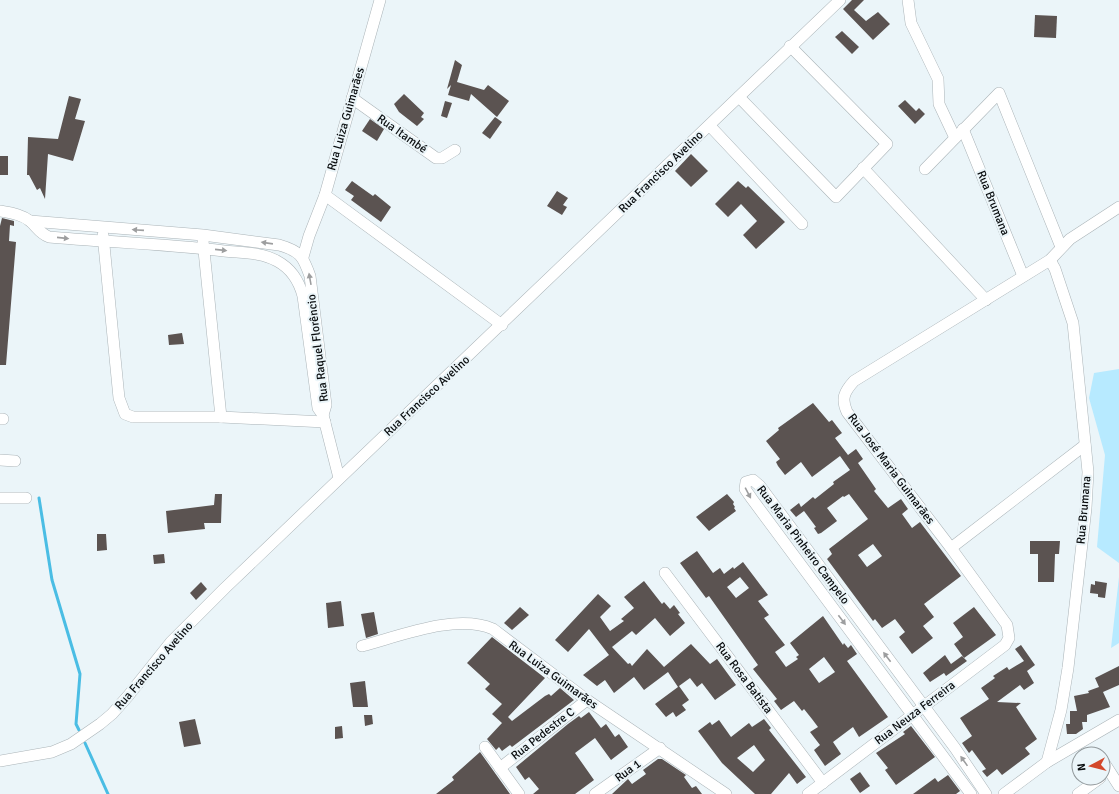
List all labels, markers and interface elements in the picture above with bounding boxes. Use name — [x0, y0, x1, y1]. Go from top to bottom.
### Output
street label: Rua Luiza Guimarães — [324, 66, 368, 172]
street label: Rua Itambé — [374, 111, 430, 157]
street label: Rua Francisco Avelino — [616, 128, 706, 216]
street label: Rua Brumana — [973, 168, 1013, 238]
one-way arrow — [132, 227, 144, 234]
one-way arrow — [57, 235, 69, 241]
one-way arrow — [261, 240, 273, 246]
one-way arrow — [215, 247, 227, 253]
one-way arrow — [307, 273, 313, 285]
street label: Rua Raquel Florêncio — [304, 293, 332, 403]
street label: Rua Francisco Avelino — [381, 352, 473, 440]
street label: Rua José Maria Guimarães — [844, 411, 938, 527]
street label: Rua Brumana — [1074, 475, 1094, 545]
street label: Rua Maria Pinheiro Campelo — [753, 483, 853, 607]
one-way arrow — [745, 487, 752, 499]
one-way arrow — [838, 615, 846, 626]
street label: Rua Francisco Avelino — [112, 619, 196, 713]
street label: Rua Luiza Guimarães — [505, 638, 601, 712]
street label: Rua Rosa Batista — [712, 639, 776, 717]
one-way arrow — [883, 652, 891, 663]
street label: Rua Neuza Ferreira — [872, 678, 958, 748]
street label: Rua Pedestre C — [508, 705, 578, 763]
north arrow — [1071, 746, 1111, 786]
street label: Rua 1 — [612, 756, 644, 786]
one-way arrow — [960, 756, 968, 767]
text: N — [1075, 763, 1088, 772]

